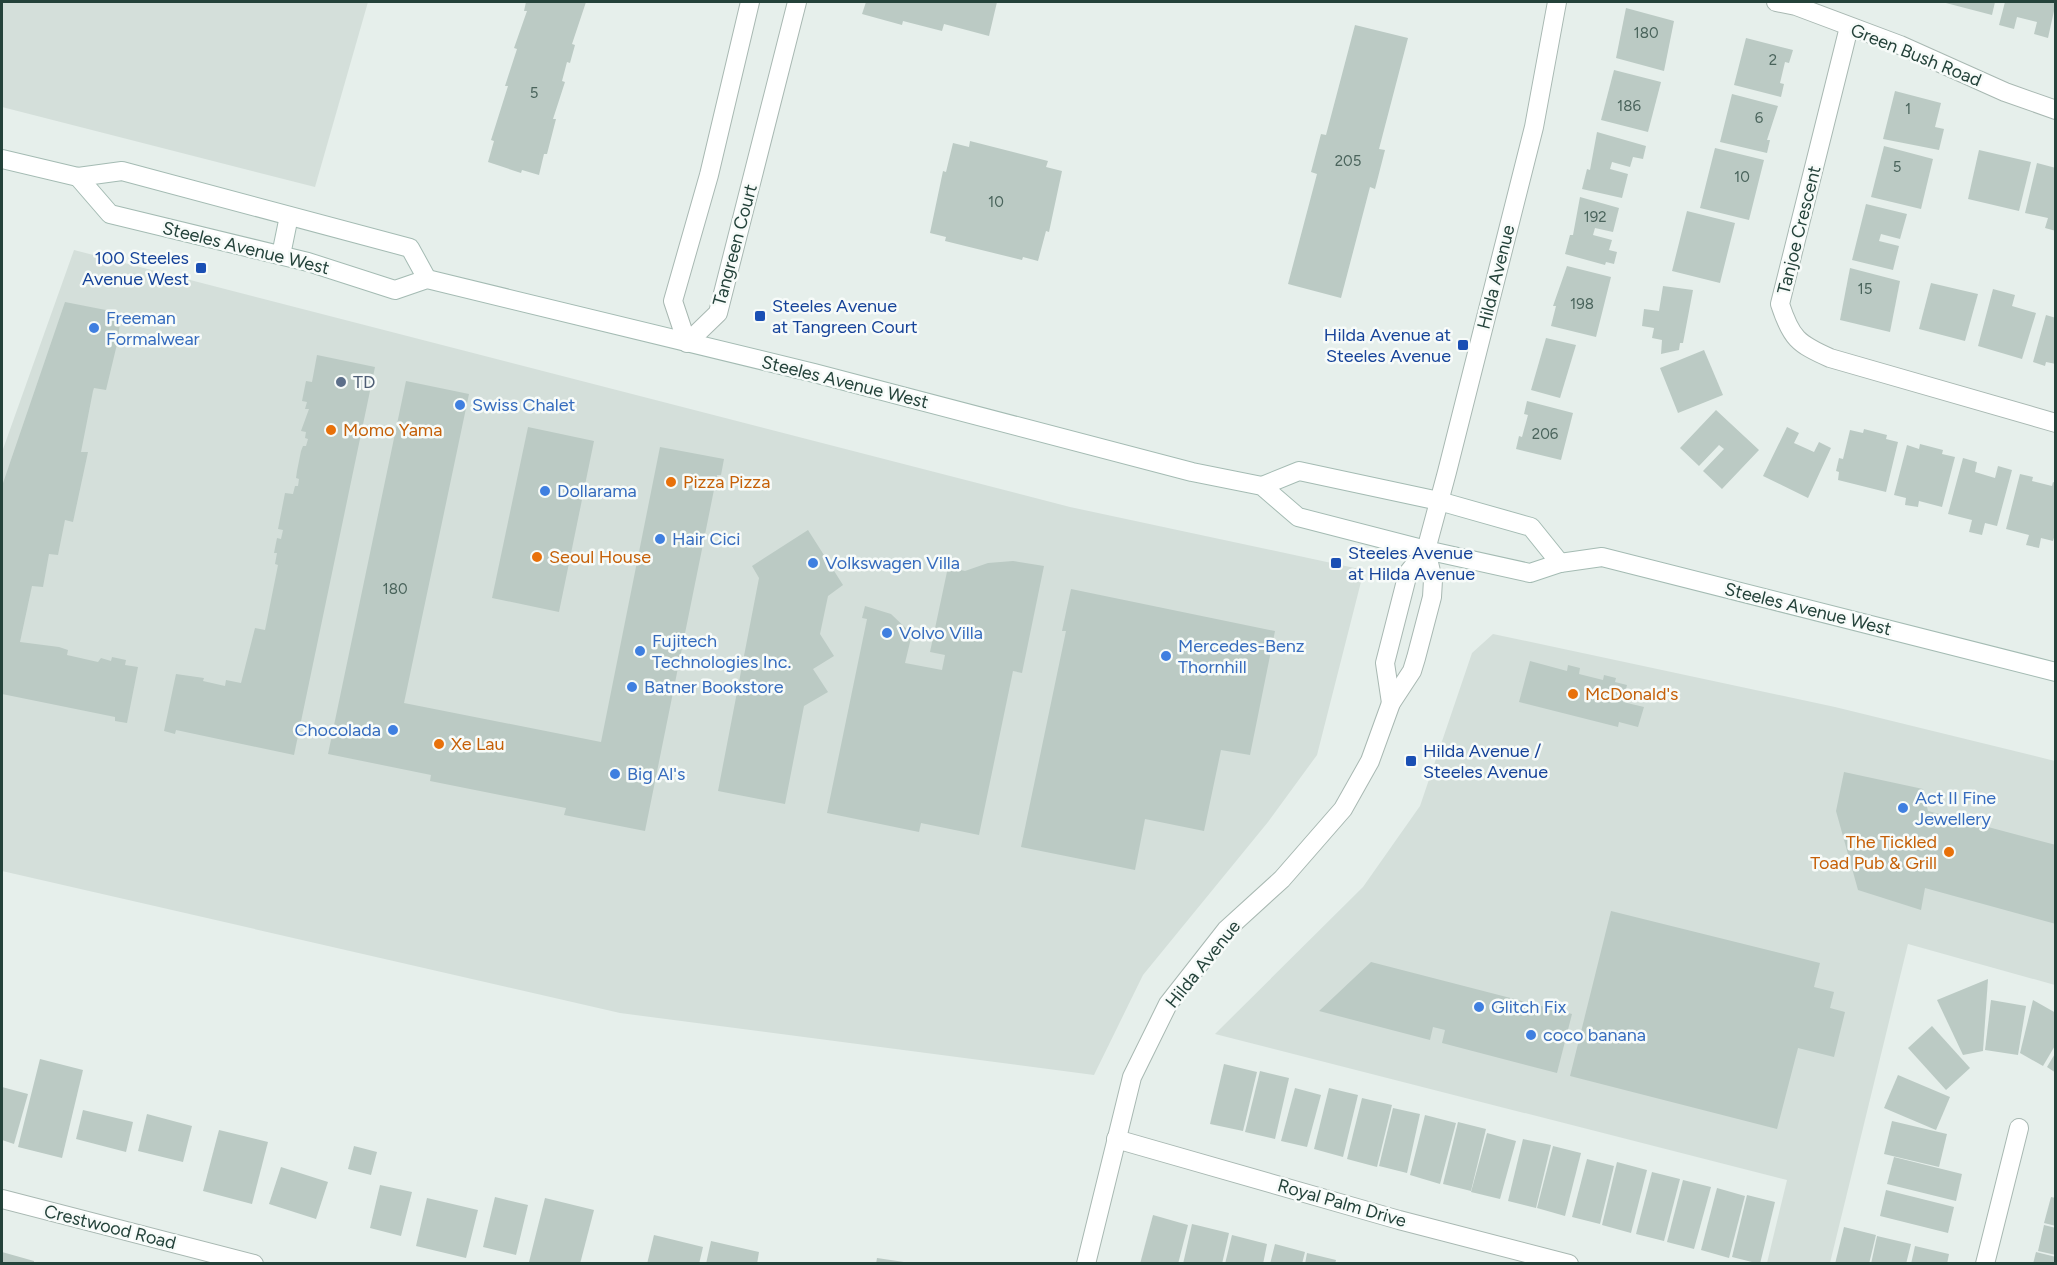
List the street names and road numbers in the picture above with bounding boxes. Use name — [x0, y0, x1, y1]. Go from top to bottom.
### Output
street label: Green Bush Road — [1847, 19, 1985, 91]
street label: Tanjoe Crescent — [1772, 163, 1826, 296]
street label: Tangreen Court — [708, 182, 762, 308]
street label: Steeles Avenue West — [160, 217, 332, 279]
street label: Hilda Avenue — [1472, 222, 1520, 331]
street label: Steeles Avenue West — [759, 351, 931, 413]
street label: Steeles Avenue West — [1722, 578, 1894, 640]
street label: Hilda Avenue — [1161, 915, 1245, 1012]
street label: Royal Palm Drive — [1275, 1174, 1409, 1232]
street label: Crestwood Road — [42, 1200, 178, 1254]

